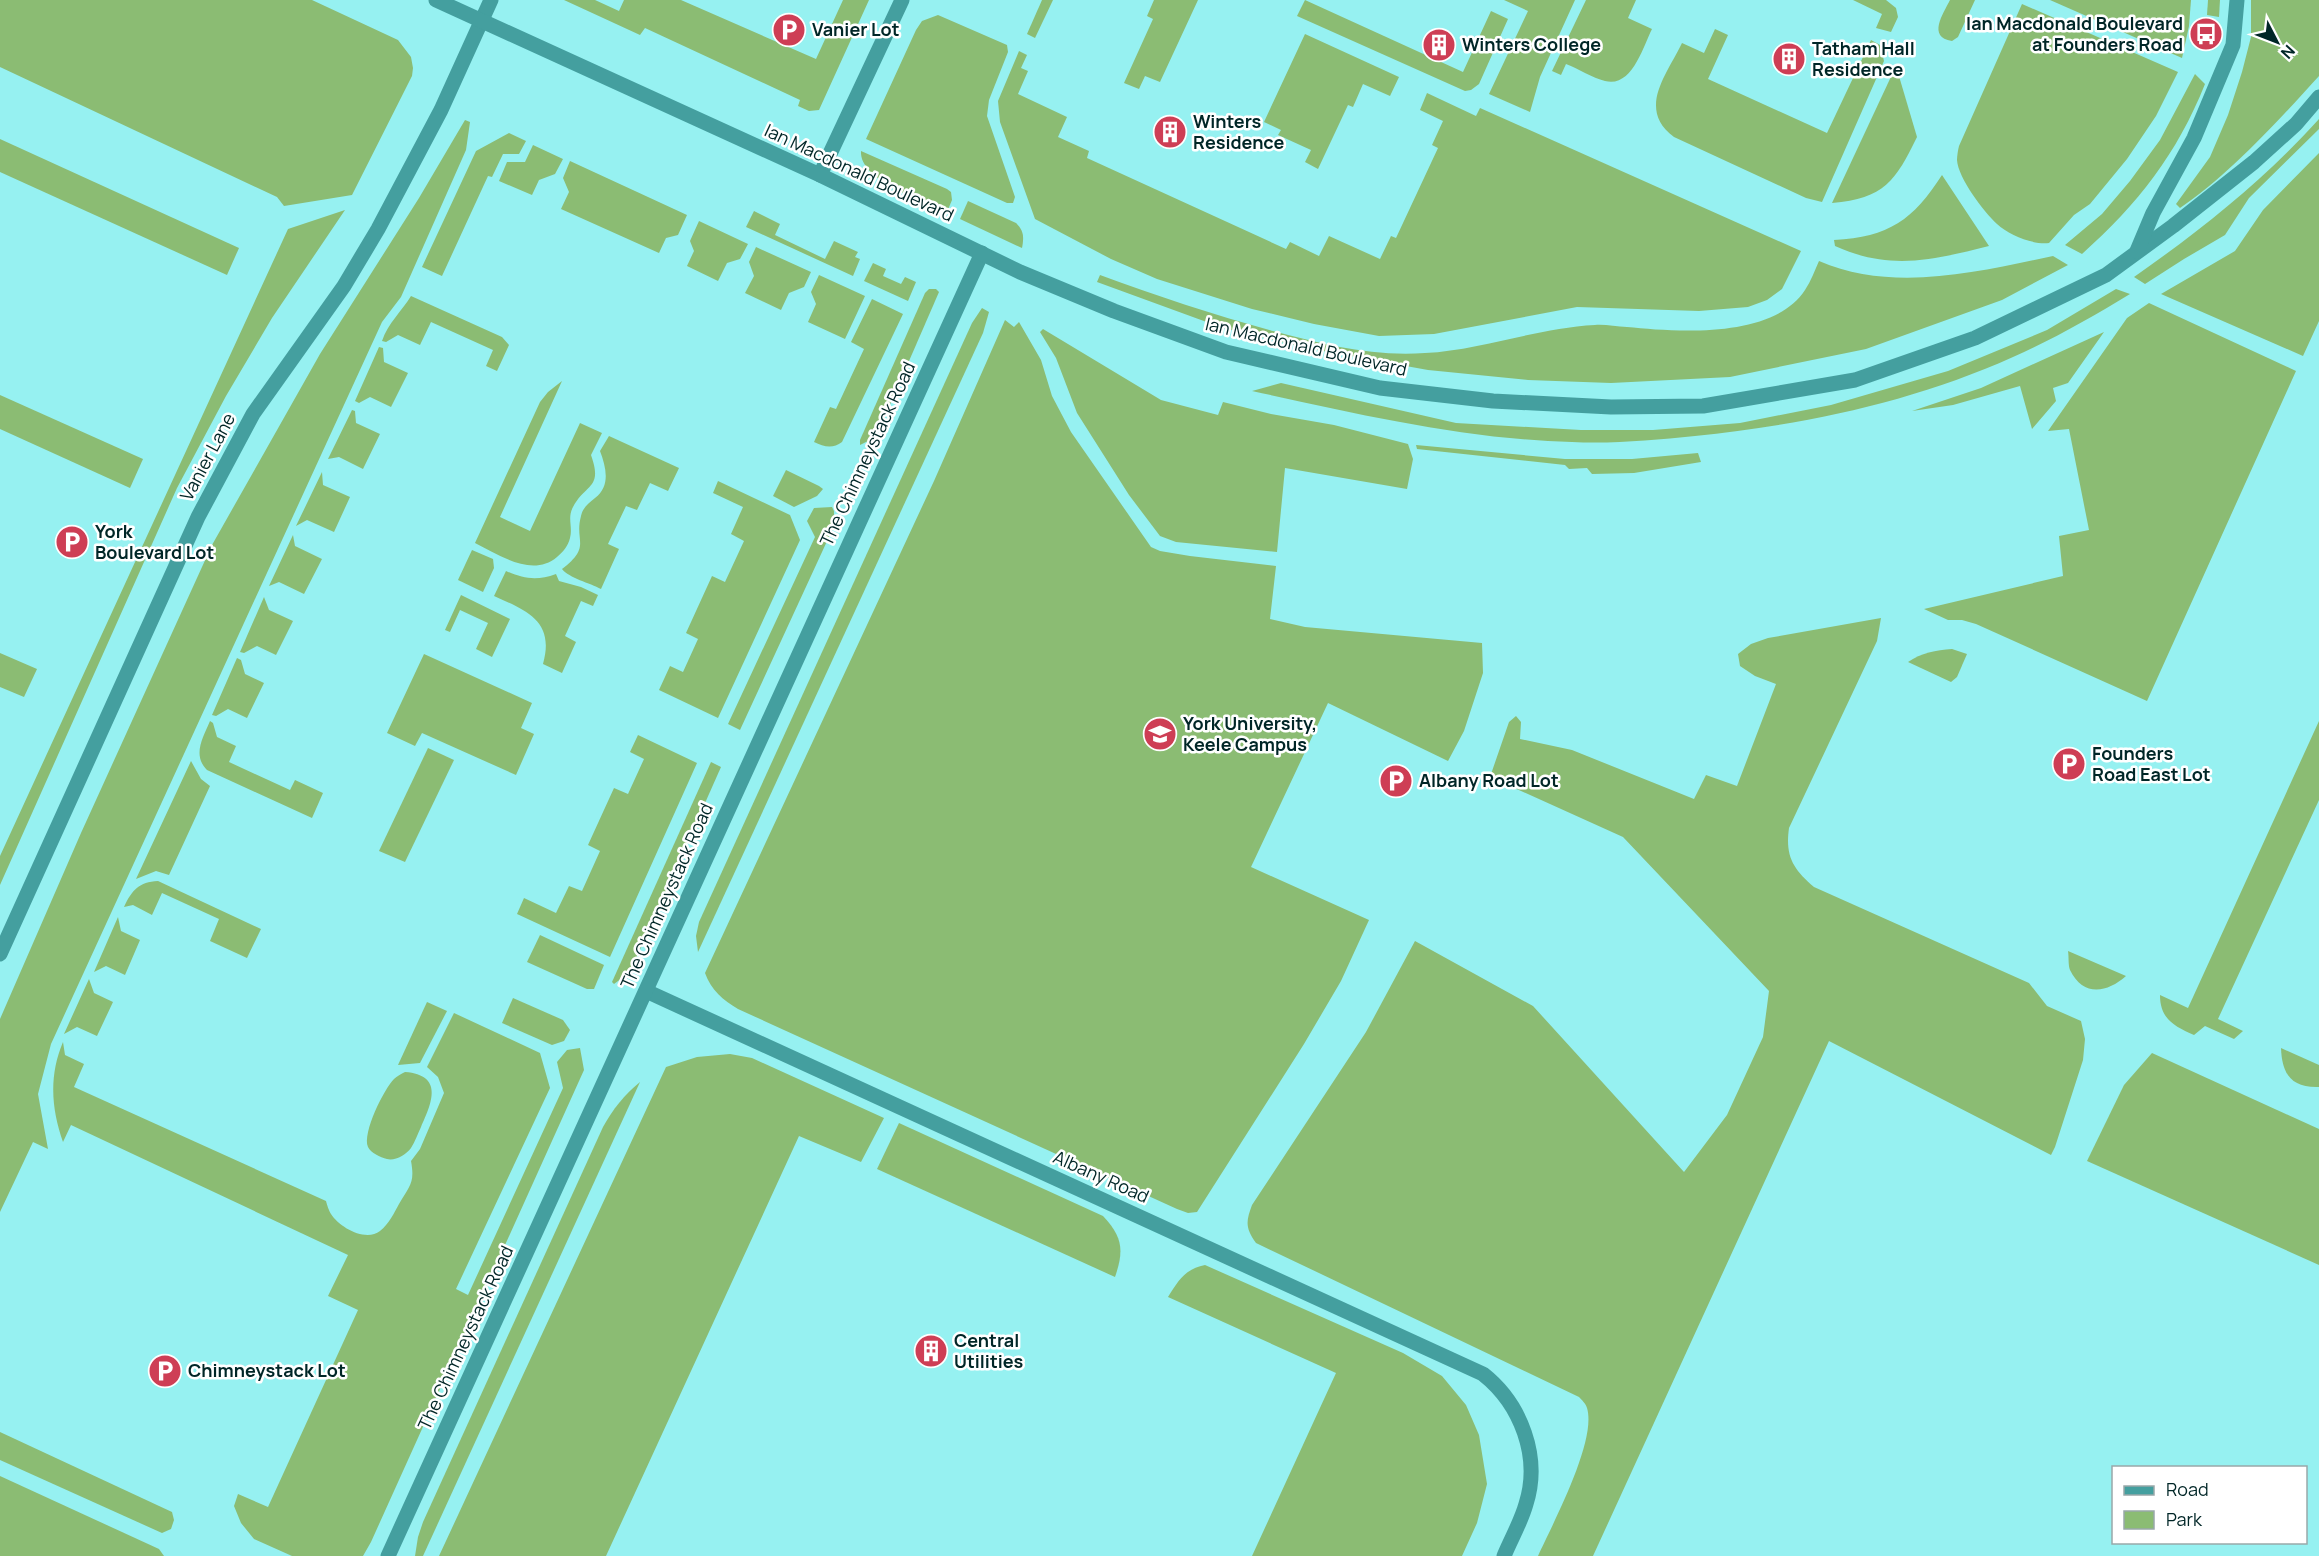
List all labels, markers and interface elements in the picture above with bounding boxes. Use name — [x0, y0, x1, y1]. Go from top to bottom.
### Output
place label: Ian Macdonald Boulevard at Founders Road — [1966, 11, 2183, 56]
parking icon: Vanier Lot — [771, 12, 807, 48]
north arrow — [2247, 12, 2307, 72]
bus stop icon: Ian Macdonald Boulevard at Founders Road — [2188, 16, 2224, 52]
place label: Vanier Lot — [812, 17, 900, 41]
building icon: Winters College — [1421, 27, 1457, 63]
place label: Winters College — [1462, 32, 1601, 56]
place label: Tatham Hall Residence — [1812, 36, 1915, 81]
text: N — [2276, 40, 2300, 64]
building icon: Tatham Hall Residence — [1771, 41, 1807, 77]
place label: Winters Residence — [1193, 109, 1284, 154]
building icon: Winters Residence — [1152, 114, 1188, 150]
street label: Ian Macdonald Boulevard — [761, 118, 958, 227]
street label: Ian Macdonald Boulevard — [1203, 311, 1409, 381]
street label: The Chimneystack Road — [814, 357, 920, 550]
street label: Vanier Lane — [174, 409, 240, 505]
place label: York Boulevard Lot — [95, 519, 214, 564]
parking icon: York Boulevard Lot — [54, 524, 90, 560]
place label: York University, Keele Campus — [1183, 711, 1317, 756]
school or university icon: York University, Keele Campus — [1142, 716, 1178, 752]
place label: Founders Road East Lot — [2092, 741, 2211, 786]
parking icon: Founders Road East Lot — [2051, 746, 2087, 782]
parking icon: Albany Road Lot — [1378, 763, 1414, 799]
place label: Albany Road Lot — [1419, 768, 1559, 792]
street label: The Chimneystack Road — [614, 799, 718, 992]
street label: Albany Road — [1050, 1144, 1153, 1208]
street label: The Chimneystack Road — [412, 1241, 518, 1434]
place label: Central Utilities — [954, 1328, 1024, 1373]
building icon: Central Utilities — [913, 1333, 949, 1369]
parking icon: Chimneystack Lot — [147, 1353, 183, 1389]
place label: Chimneystack Lot — [188, 1358, 346, 1382]
legend — [2112, 1466, 2307, 1544]
text: Road — [2166, 1477, 2209, 1501]
text: Park — [2166, 1507, 2203, 1531]

